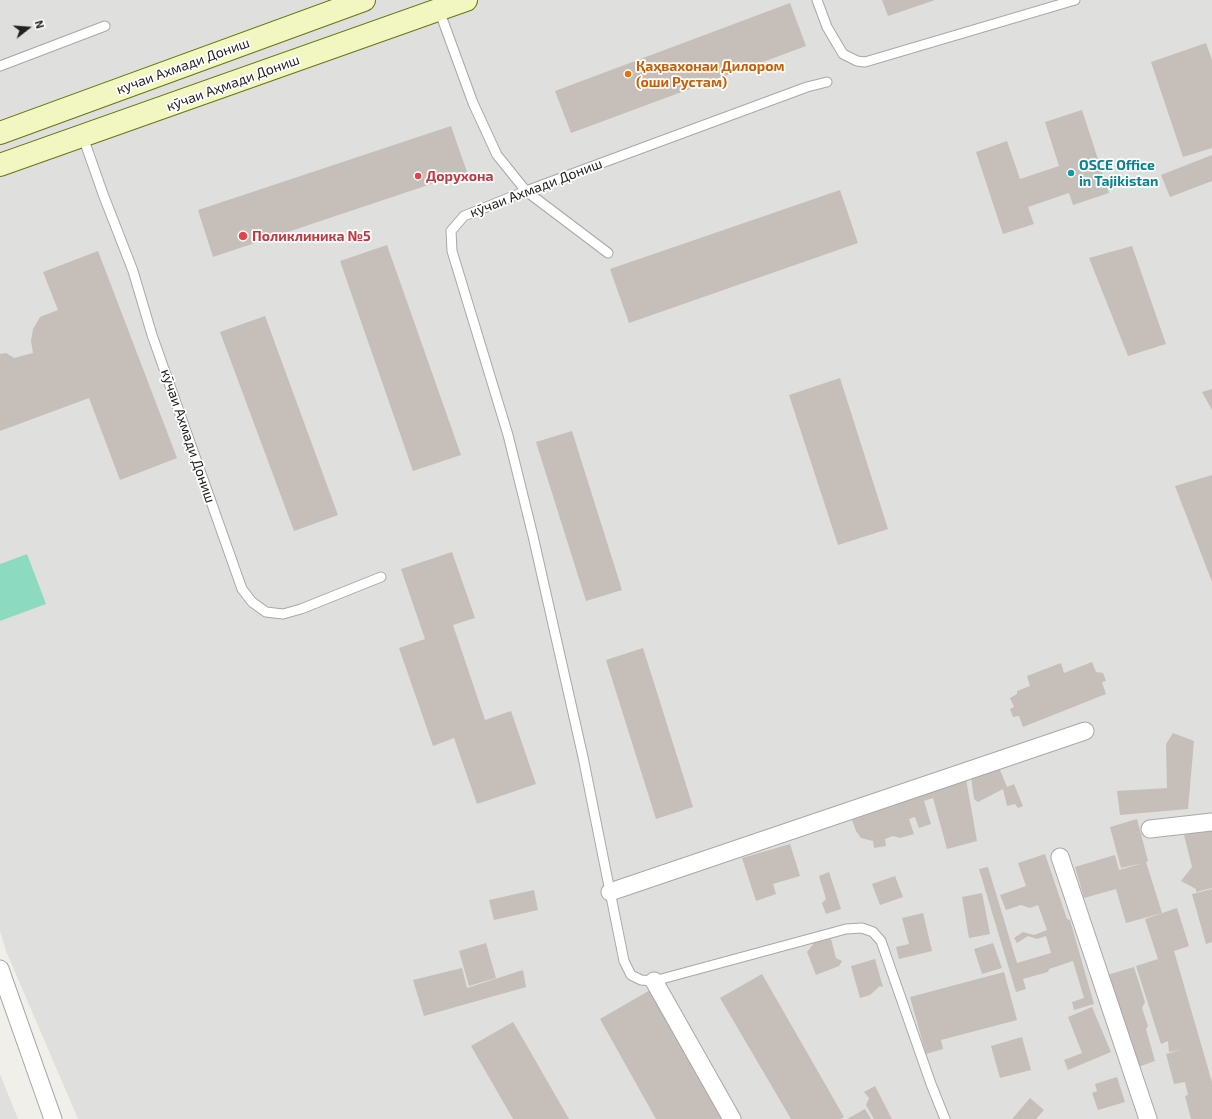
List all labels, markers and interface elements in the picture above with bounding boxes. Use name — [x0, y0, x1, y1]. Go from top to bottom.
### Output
north arrow — [8, 8, 48, 48]
text: N — [33, 19, 47, 30]
street label: кучаи Ахмади Дониш — [114, 34, 252, 98]
street label: кӯчаи Аҳмади Дониш — [164, 51, 302, 115]
place label: Қаҳвахонаи Дилором (оши Рустам) — [636, 58, 784, 90]
marker: Қаҳвахонаи Дилором (оши Рустам) — [623, 69, 633, 79]
street label: кӯчаи Ахмади Дониш — [467, 155, 605, 221]
place label: OSCE Office in Tajikistan — [1079, 157, 1158, 190]
place label: Дорухона — [426, 168, 493, 184]
marker: OSCE Office in Tajikistan — [1066, 168, 1076, 178]
marker: Дорухона — [413, 171, 423, 181]
place label: Поликлиника №5 — [252, 228, 371, 244]
marker: Поликлиника №5 — [237, 230, 249, 242]
street label: кӯчаи Ахмади Дониш — [157, 367, 219, 505]

